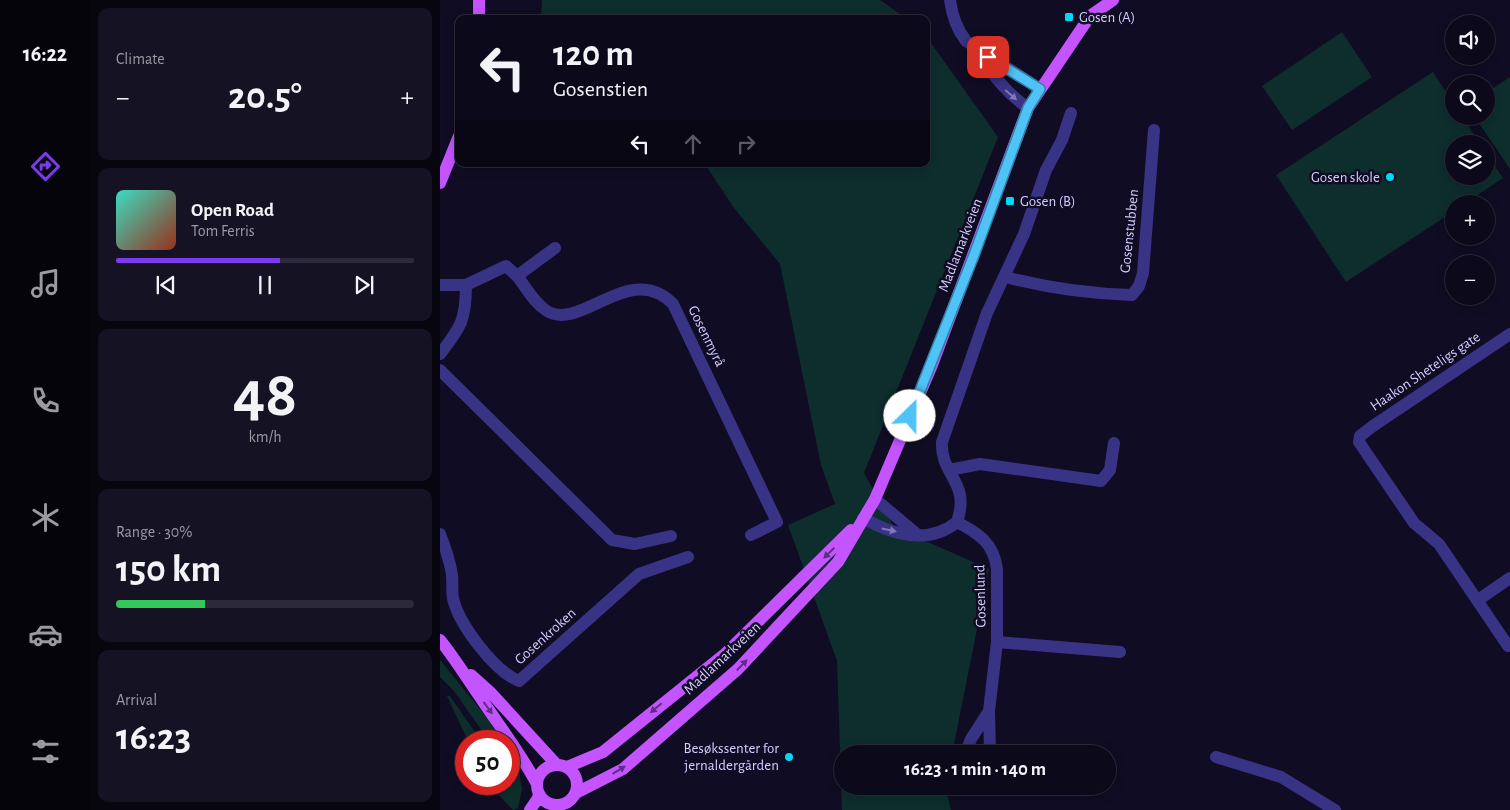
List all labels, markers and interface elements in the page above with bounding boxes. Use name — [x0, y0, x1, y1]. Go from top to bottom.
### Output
place label: Gosen (A) — [1079, 10, 1135, 25]
marker: Gosen (A) — [1063, 11, 1075, 23]
map controls — [1445, 15, 1495, 305]
button: sound — [1445, 15, 1495, 65]
icon: left — [470, 35, 535, 100]
pin — [967, 36, 1009, 78]
text: 120 m — [553, 37, 634, 72]
text: 16:22 — [23, 43, 67, 65]
icon: arrive — [974, 43, 1002, 71]
text: Climate — [116, 51, 165, 67]
button: search — [1445, 75, 1495, 125]
text: 20.5° — [228, 78, 302, 116]
text: Gosenstien — [553, 78, 648, 100]
text: − — [116, 84, 129, 112]
text: + — [401, 84, 414, 112]
one-way arrow — [1004, 89, 1017, 100]
icon: left — [626, 130, 654, 158]
icon: ahead — [679, 130, 707, 158]
icon: right — [732, 130, 760, 158]
button: layers — [1445, 135, 1495, 185]
icon: directions — [28, 149, 63, 184]
place label: Gosen skole — [1311, 170, 1380, 185]
marker: Gosen skole — [1384, 171, 1396, 183]
street label: Gosenstubben — [1118, 188, 1141, 274]
place label: Gosen (B) — [1020, 194, 1076, 209]
marker: Gosen (B) — [1004, 195, 1016, 207]
button: + — [1445, 195, 1495, 245]
street label: Madlamarkveien — [936, 196, 985, 294]
text: Open Road — [191, 201, 274, 220]
text: Tom Ferris — [191, 223, 255, 239]
button: − — [1445, 255, 1495, 305]
icon: music — [28, 266, 63, 301]
icon: previous — [152, 271, 180, 299]
icon: pause — [251, 271, 279, 299]
icon: next — [350, 271, 378, 299]
street label: Gosenmyrå — [685, 303, 728, 369]
street label: Haakon Sheteligs gate — [1368, 329, 1483, 414]
text: 48 — [233, 363, 297, 428]
icon: phone — [28, 383, 63, 418]
position arrow — [883, 389, 935, 441]
text: km/h — [248, 429, 282, 445]
icon: climate — [28, 500, 63, 535]
text: Range · 30% — [116, 524, 192, 540]
one-way arrow — [882, 526, 897, 534]
one-way arrow — [823, 546, 835, 558]
text: 150 km — [116, 551, 221, 589]
street label: Gosenlund — [972, 564, 989, 628]
street label: Gosenkroken — [512, 605, 579, 668]
icon: car — [28, 617, 63, 652]
street label: Madlamarkveien — [681, 619, 764, 697]
one-way arrow — [736, 659, 748, 671]
text: Arrival — [116, 692, 157, 708]
one-way arrow — [483, 701, 493, 715]
one-way arrow — [650, 702, 663, 713]
text: 16:23 — [116, 719, 191, 757]
speed limit sign: 50 — [455, 730, 520, 795]
icon: filters — [28, 734, 63, 769]
place label: Besøkssenter for jernaldergården — [684, 741, 779, 773]
marker: Besøkssenter for jernaldergården — [783, 751, 795, 763]
text: 16:23 · 1 min · 140 m — [904, 760, 1046, 779]
one-way arrow — [613, 766, 626, 775]

